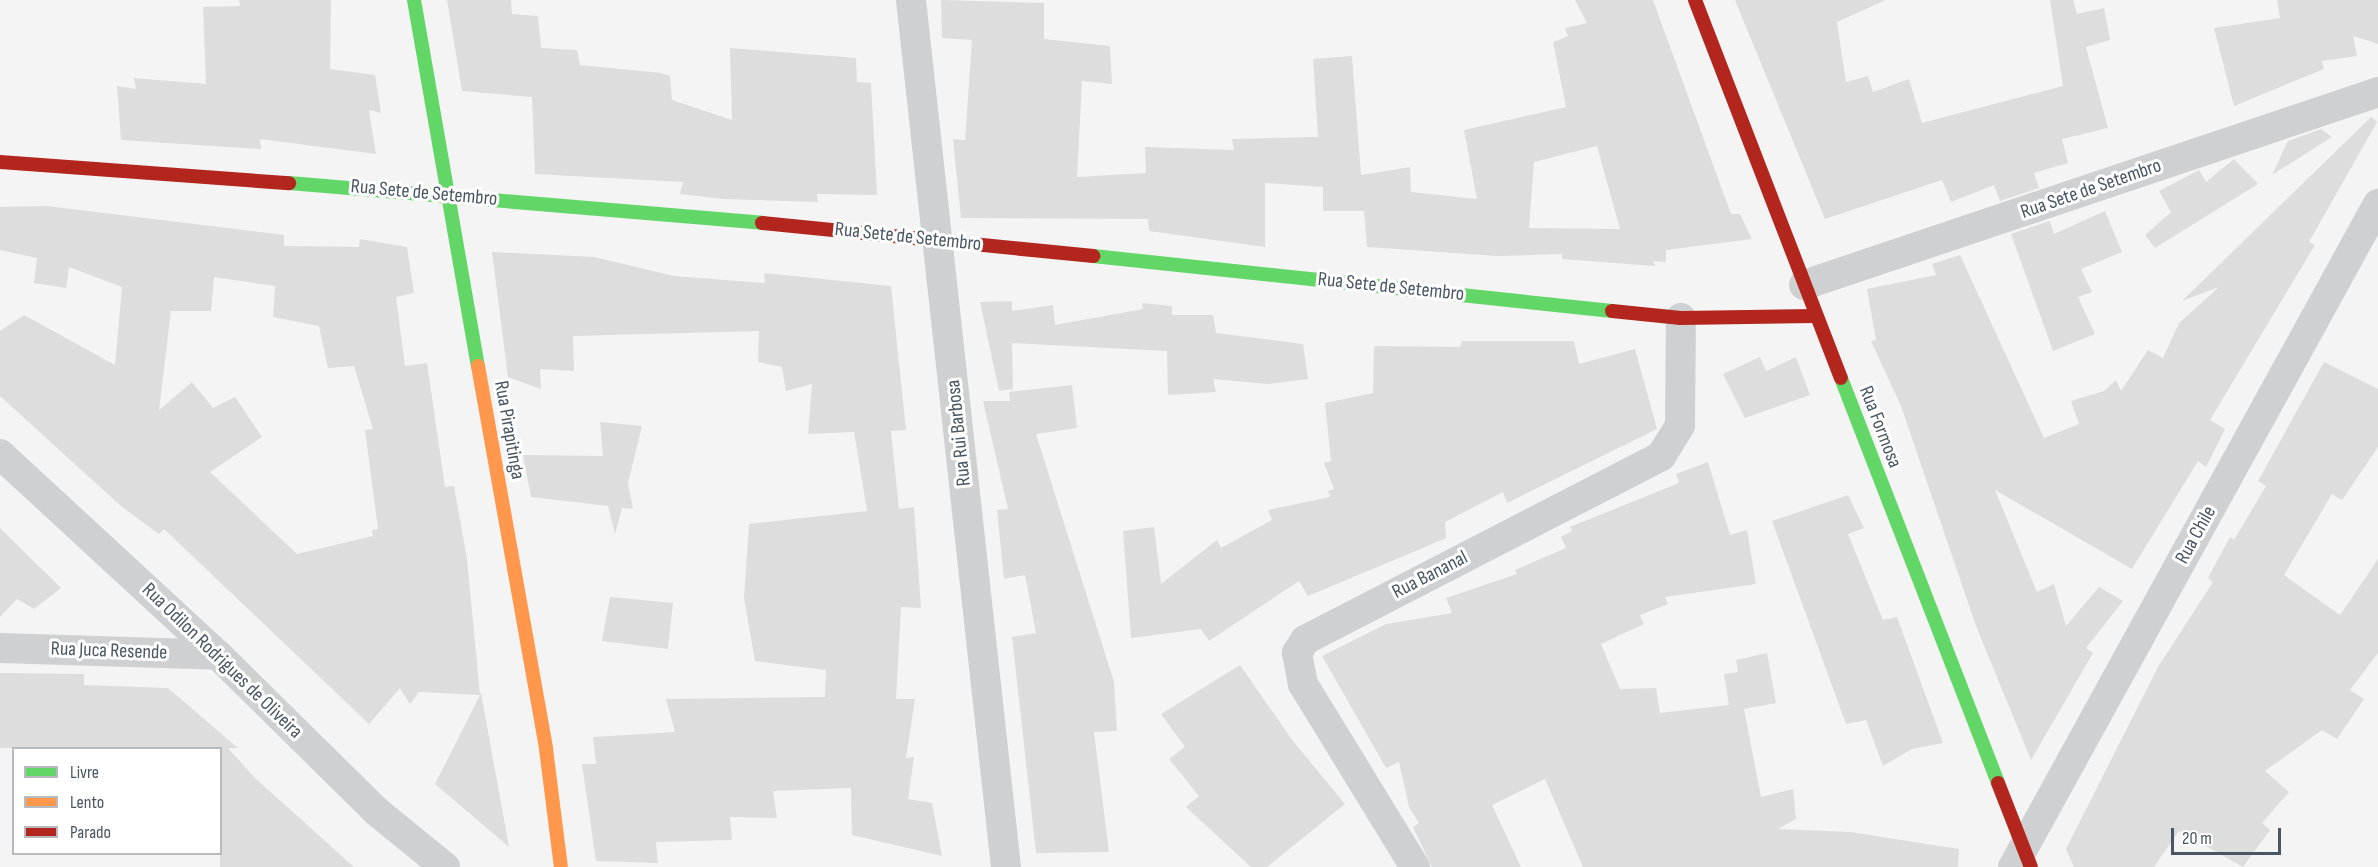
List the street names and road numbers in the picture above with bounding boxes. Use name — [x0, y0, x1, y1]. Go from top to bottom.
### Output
street label: Rua Sete de Setembro — [2018, 154, 2164, 224]
street label: Rua Sete de Setembro — [350, 175, 498, 211]
street label: Rua Sete de Setembro — [834, 217, 982, 257]
street label: Rua Sete de Setembro — [1317, 267, 1465, 307]
street label: Rua Pirapitinga — [489, 379, 529, 481]
street label: Rua Rui Barbosa — [941, 379, 977, 487]
street label: Rua Formosa — [1853, 383, 1907, 471]
street label: Rua Chile — [2170, 502, 2222, 568]
street label: Rua Bananal — [1388, 546, 1472, 604]
street label: Rua Odilon Rodrigues de Oliveira — [137, 578, 307, 744]
street label: Rua Juca Resende — [50, 637, 168, 665]

